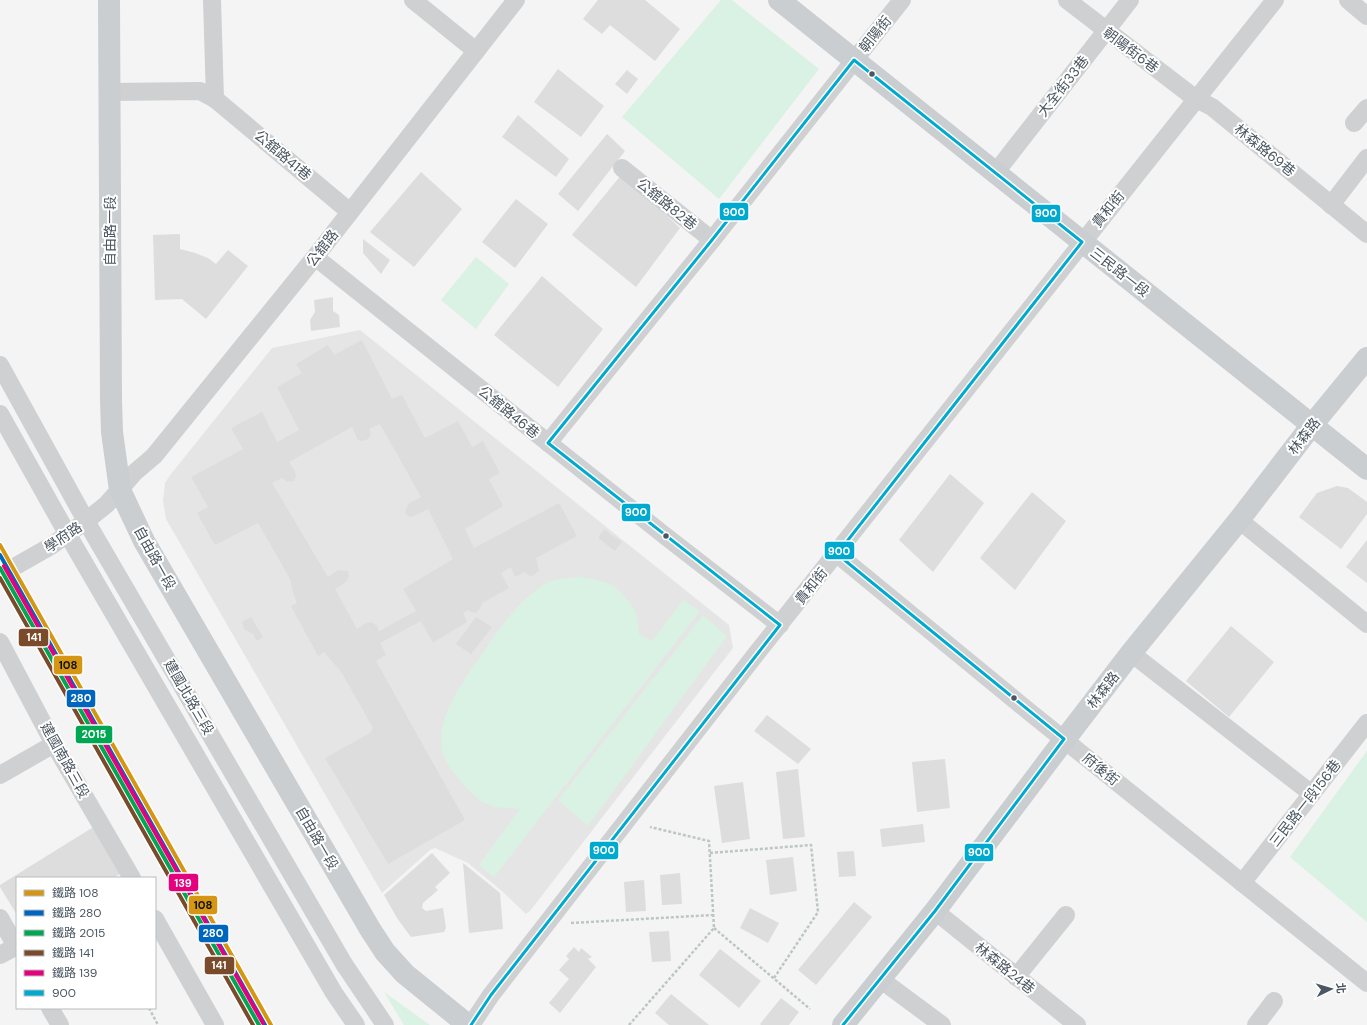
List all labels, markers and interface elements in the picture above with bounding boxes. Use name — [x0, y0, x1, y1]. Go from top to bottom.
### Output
street label: 朝陽街 — [855, 12, 895, 56]
street label: 朝陽街6巷 — [1100, 23, 1162, 77]
street label: 大全街33巷 — [1034, 52, 1092, 120]
unlabelled marker — [867, 69, 877, 79]
street label: 林森路69巷 — [1231, 120, 1299, 180]
street label: 公舘路41巷 — [251, 126, 315, 184]
street label: 公舘路82巷 — [633, 174, 701, 234]
street label: 貴和街 — [1088, 187, 1128, 231]
street label: 自由路一段 — [101, 196, 119, 266]
line badge: 900 — [719, 202, 749, 221]
line badge: 900 — [1031, 204, 1061, 223]
text: 900 — [723, 205, 745, 219]
text: 900 — [1035, 206, 1057, 220]
street label: 公舘路 — [302, 226, 342, 270]
street label: 三民路一段 — [1087, 243, 1153, 301]
street label: 公舘路46巷 — [475, 382, 543, 442]
street label: 林森路 — [1284, 414, 1324, 458]
line badge: 900 — [621, 503, 651, 522]
text: 900 — [625, 505, 647, 519]
street label: 學府路 — [41, 518, 85, 556]
street label: 自由路一段 — [130, 523, 180, 593]
unlabelled marker — [661, 531, 671, 541]
line badge: 900 — [824, 541, 855, 560]
text: 900 — [828, 544, 850, 558]
street label: 貴和街 — [791, 564, 831, 608]
line badge: 141 — [18, 628, 49, 647]
text: 141 — [26, 630, 42, 644]
line badge: 108 — [53, 655, 83, 675]
street label: 建國北路三段 — [160, 656, 218, 738]
text: 108 — [59, 658, 77, 672]
street label: 林森路 — [1083, 668, 1123, 712]
line badge: 280 — [66, 689, 96, 708]
text: 280 — [71, 691, 92, 705]
unlabelled marker — [1009, 693, 1019, 703]
street label: 建國南路三段 — [37, 719, 93, 801]
line badge: 2015 — [75, 725, 113, 744]
text: 2015 — [82, 727, 107, 741]
street label: 府後街 — [1079, 749, 1123, 789]
street label: 三民路一段156巷 — [1265, 756, 1345, 850]
street label: 自由路一段 — [292, 803, 342, 873]
line badge: 900 — [589, 841, 619, 860]
text: 900 — [593, 843, 615, 857]
line badge: 900 — [964, 843, 994, 862]
text: 900 — [968, 845, 990, 859]
line badge: 139 — [168, 873, 199, 892]
text: 139 — [174, 876, 192, 890]
legend — [16, 877, 156, 1009]
text: 鐵路 108 — [52, 885, 98, 901]
line badge: 108 — [188, 895, 218, 915]
text: 108 — [194, 898, 212, 912]
text: 鐵路 280 — [52, 905, 101, 921]
line badge: 280 — [198, 924, 229, 943]
text: 鐵路 2015 — [52, 925, 105, 941]
text: 280 — [203, 926, 224, 940]
street label: 林森路24巷 — [971, 938, 1039, 998]
text: 鐵路 141 — [52, 945, 94, 961]
line badge: 141 — [204, 956, 235, 975]
text: 141 — [211, 958, 227, 972]
text: 鐵路 139 — [52, 965, 97, 981]
north arrow — [1311, 969, 1351, 1009]
text: 北 — [1334, 982, 1348, 994]
text: 900 — [52, 985, 76, 1001]

